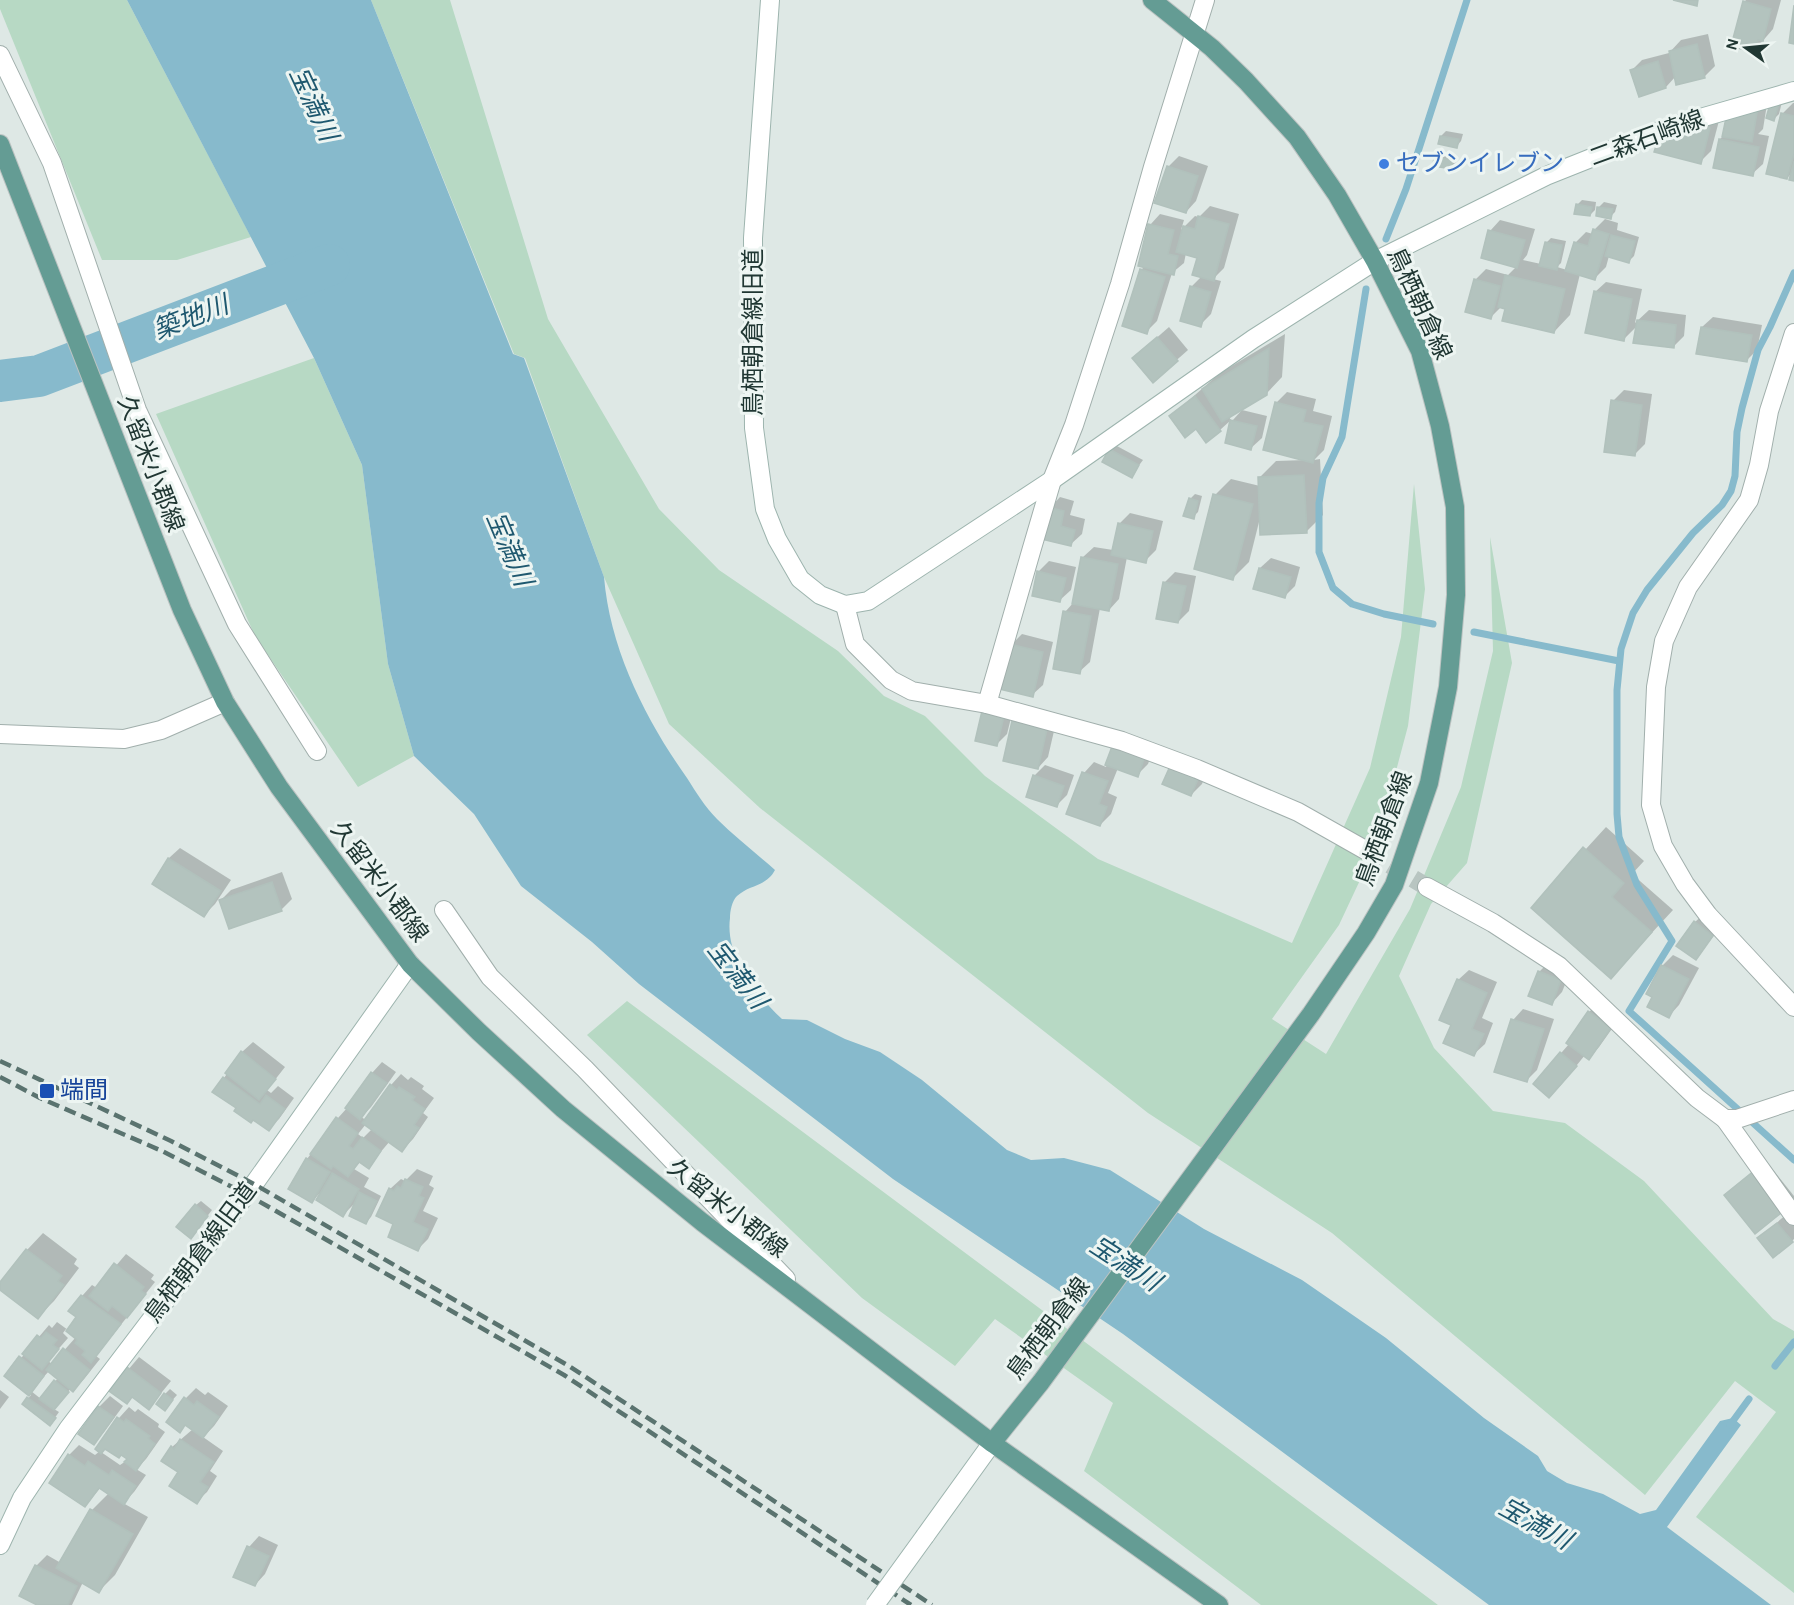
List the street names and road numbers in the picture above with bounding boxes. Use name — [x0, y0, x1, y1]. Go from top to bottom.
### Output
street label: 二森石崎線 — [1586, 105, 1707, 171]
street label: 鳥栖朝倉線 — [1383, 244, 1457, 363]
street label: 鳥栖朝倉線旧道 — [740, 248, 766, 416]
street label: 久留米小郡線 — [113, 392, 189, 536]
street label: 鳥栖朝倉線 — [1351, 768, 1417, 889]
street label: 久留米小郡線 — [326, 816, 434, 947]
street label: 久留米小郡線 — [663, 1154, 792, 1263]
street label: 鳥栖朝倉線旧道 — [139, 1177, 261, 1327]
street label: 鳥栖朝倉線 — [1002, 1273, 1095, 1384]

